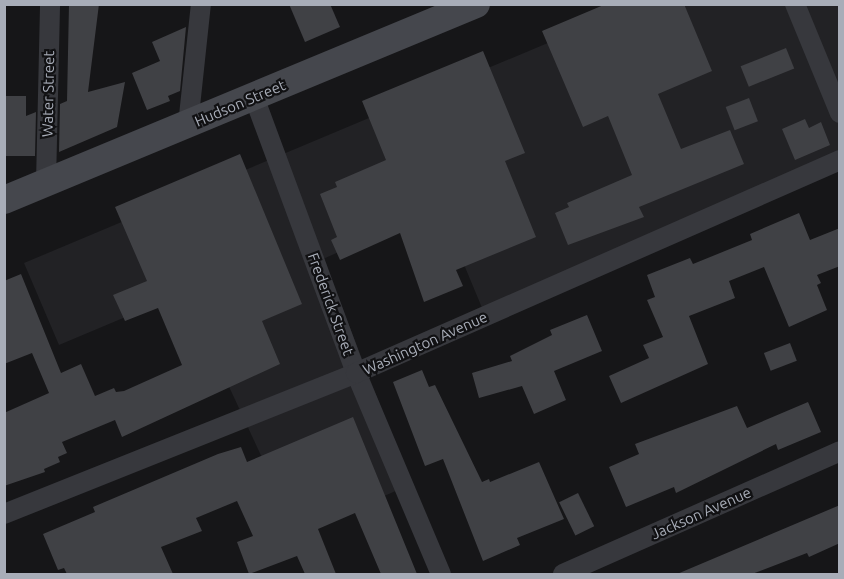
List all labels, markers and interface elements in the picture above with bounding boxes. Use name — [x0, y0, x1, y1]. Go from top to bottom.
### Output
street label: Water Street — [38, 51, 58, 137]
street label: Hudson Street — [192, 76, 288, 130]
street label: Frederick Street — [304, 250, 358, 358]
street label: Washington Avenue — [360, 307, 490, 379]
street label: Jackson Avenue — [648, 483, 754, 543]

